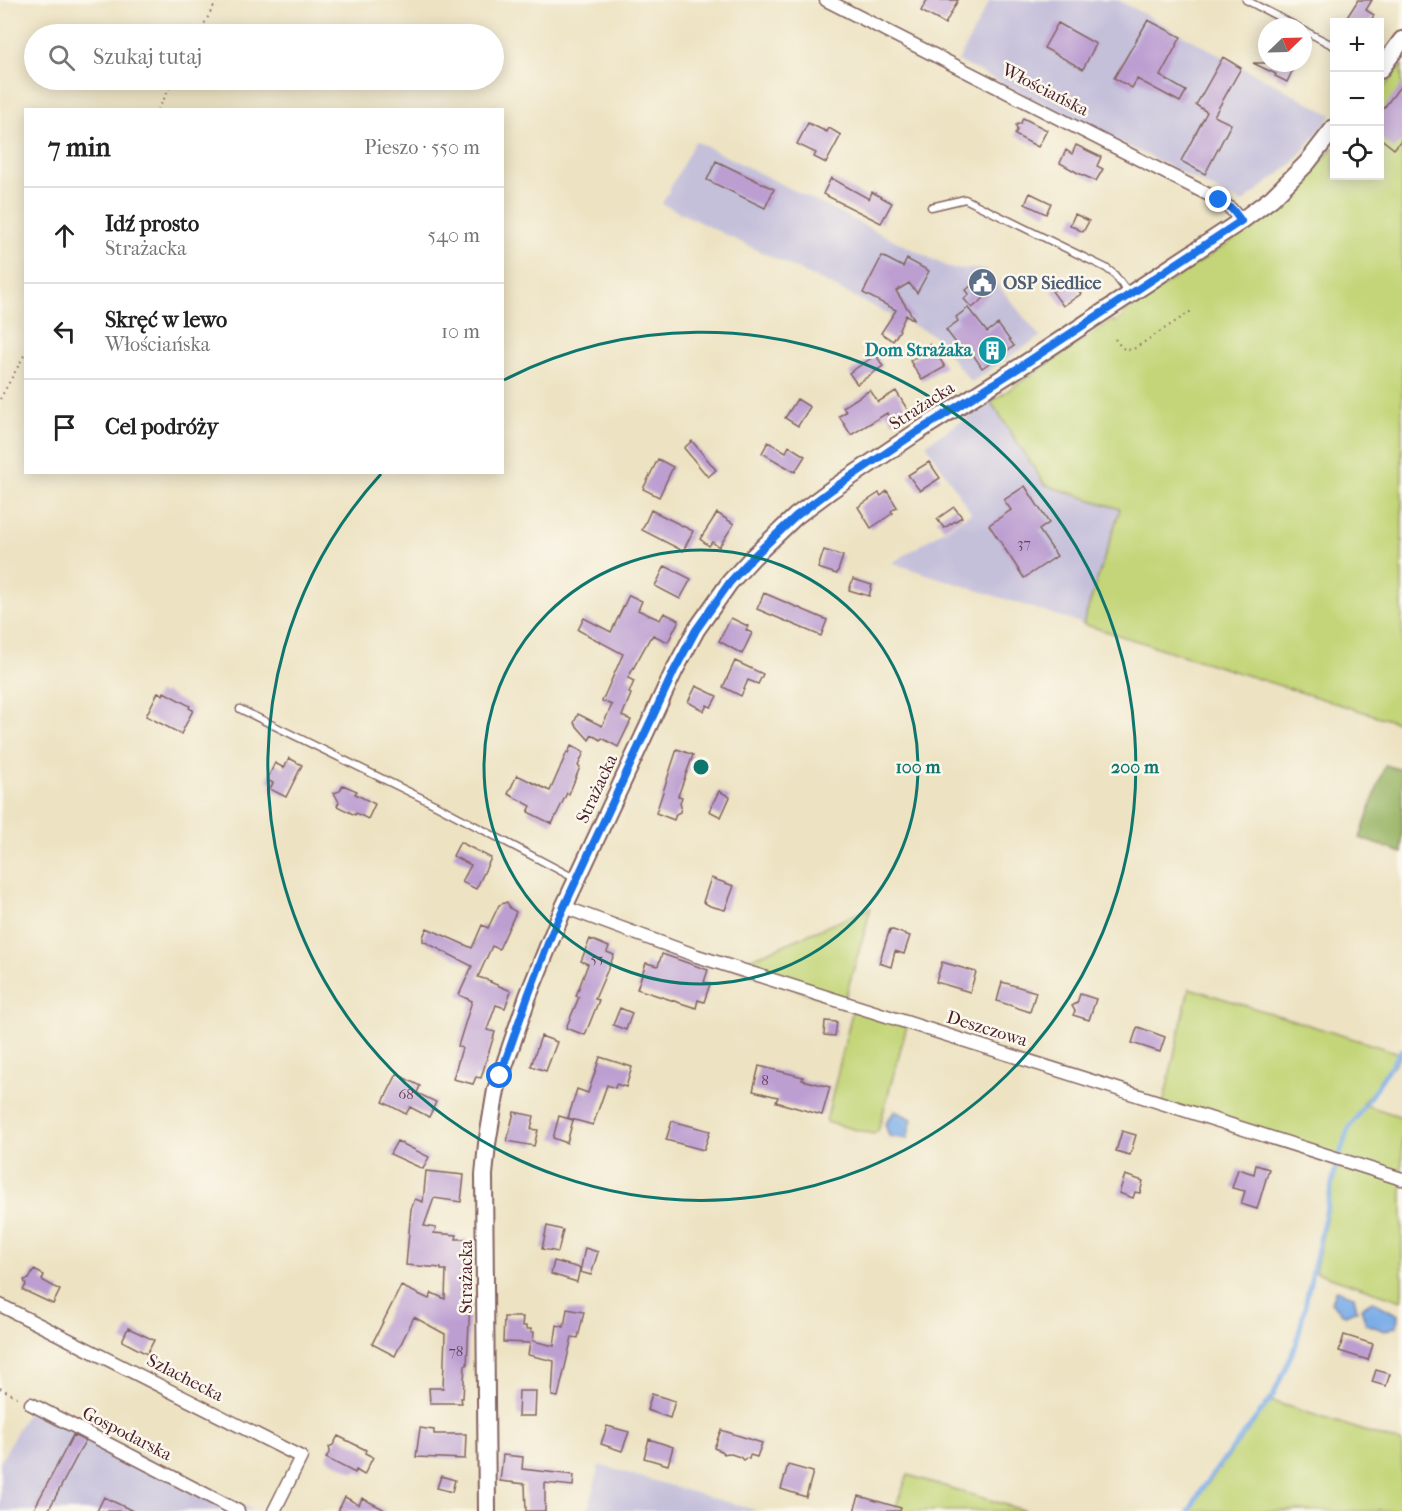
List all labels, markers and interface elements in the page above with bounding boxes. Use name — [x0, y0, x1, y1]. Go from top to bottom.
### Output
north arrow — [1258, 18, 1312, 72]
map controls — [1330, 18, 1384, 180]
button: + — [1330, 18, 1384, 72]
search box — [24, 24, 504, 90]
icon: search — [45, 41, 78, 74]
text: Szukaj tutaj — [93, 44, 202, 70]
street label: Włościańska — [997, 59, 1092, 121]
button: − — [1330, 72, 1384, 126]
button: locate — [1330, 126, 1384, 180]
text: 7 min — [48, 132, 111, 163]
text: Pieszo · 550 m — [364, 136, 480, 159]
route end — [1205, 186, 1231, 212]
text: Idź prosto — [105, 211, 199, 237]
icon: ahead — [48, 219, 81, 252]
text: 540 m — [428, 224, 480, 247]
text: Strażacka — [105, 237, 187, 260]
public building icon: OSP Siedlice — [966, 267, 998, 299]
place label: OSP Siedlice — [1003, 273, 1101, 294]
text: Skręć w lewo — [105, 307, 227, 333]
icon: left — [48, 315, 81, 348]
text: 10 m — [441, 320, 480, 343]
text: Włościańska — [105, 333, 210, 356]
building icon: Dom Strażaka — [977, 334, 1009, 366]
place label: Dom Strażaka — [865, 340, 973, 361]
street label: Strażacka — [885, 377, 959, 435]
icon: arrive — [48, 411, 81, 444]
text: Cel podróży — [105, 414, 218, 440]
house number: 37 — [1017, 534, 1031, 552]
street label: Strażacka — [572, 751, 622, 827]
centre of rings — [691, 757, 711, 777]
text: 100 m — [895, 757, 942, 778]
text: 200 m — [1111, 757, 1160, 778]
house number: 55 — [591, 949, 603, 967]
street label: Deszczowa — [944, 1007, 1031, 1051]
route start — [486, 1062, 512, 1088]
house number: 8 — [761, 1071, 769, 1089]
house number: 68 — [398, 1085, 414, 1103]
street label: Strażacka — [456, 1240, 477, 1314]
house number: 78 — [449, 1342, 463, 1360]
street label: Szlachecka — [143, 1350, 227, 1406]
street label: Gospodarska — [79, 1403, 176, 1466]

